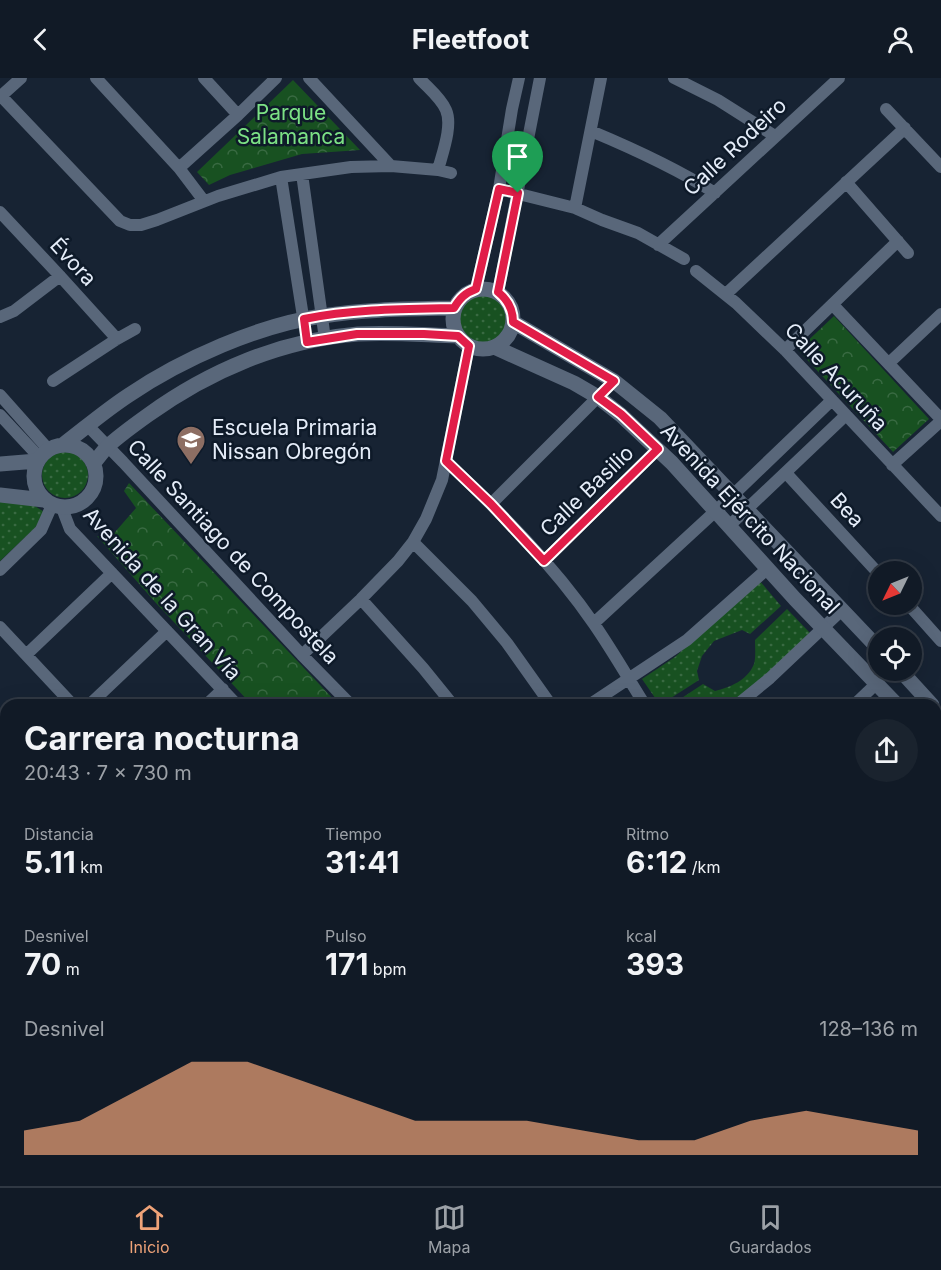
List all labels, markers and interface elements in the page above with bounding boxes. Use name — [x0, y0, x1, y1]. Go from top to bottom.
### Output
icon: back — [24, 23, 57, 56]
text: Fleetfoot — [412, 23, 529, 56]
icon: person — [884, 23, 917, 56]
street label: Calle Rodeiro — [678, 93, 791, 201]
park label: Parque Salamanca — [237, 100, 345, 149]
pin — [492, 131, 543, 193]
icon: arrive — [501, 140, 534, 173]
street label: Évora — [45, 232, 102, 291]
street label: Calle Acuruña — [780, 317, 893, 436]
place label: Escuela Primaria Nissan Obregón — [212, 415, 377, 464]
street label: Avenida Ejército Nacional — [656, 418, 845, 619]
school or university icon: Escuela Primaria Nissan Obregón — [175, 424, 207, 466]
street label: Calle Santiago de Compostela — [123, 434, 344, 669]
street label: Calle Basilio — [535, 440, 638, 541]
street label: Bea — [825, 487, 869, 532]
street label: Avenida de la Gran Vía — [78, 502, 246, 685]
north arrow — [868, 561, 922, 615]
map controls — [868, 561, 922, 681]
button: locate — [868, 627, 922, 681]
text: Carrera nocturna — [24, 718, 300, 758]
button: share — [855, 719, 918, 782]
text: 20:43 · 7 × 730 m — [24, 761, 192, 785]
text: Distancia — [24, 824, 94, 844]
text: Tiempo — [325, 824, 382, 844]
text: Ritmo — [626, 824, 669, 844]
text: 5.11 — [24, 844, 76, 880]
text: 31:41 — [325, 844, 399, 880]
text: 6:12 — [626, 844, 687, 880]
text: km — [76, 857, 103, 877]
text: /km — [687, 857, 720, 877]
text: Desnivel — [24, 926, 89, 946]
text: Pulso — [325, 926, 367, 946]
text: kcal — [626, 926, 657, 946]
text: 70 — [24, 946, 61, 982]
text: 171 — [325, 946, 368, 982]
text: 393 — [626, 946, 684, 982]
text: m — [61, 959, 80, 979]
text: bpm — [368, 959, 406, 979]
text: Desnivel — [24, 1017, 105, 1041]
text: 128–136 m — [819, 1017, 918, 1041]
tab: Inicio — [129, 1201, 170, 1257]
tab: Mapa — [428, 1201, 470, 1257]
tab: Guardados — [729, 1201, 812, 1257]

